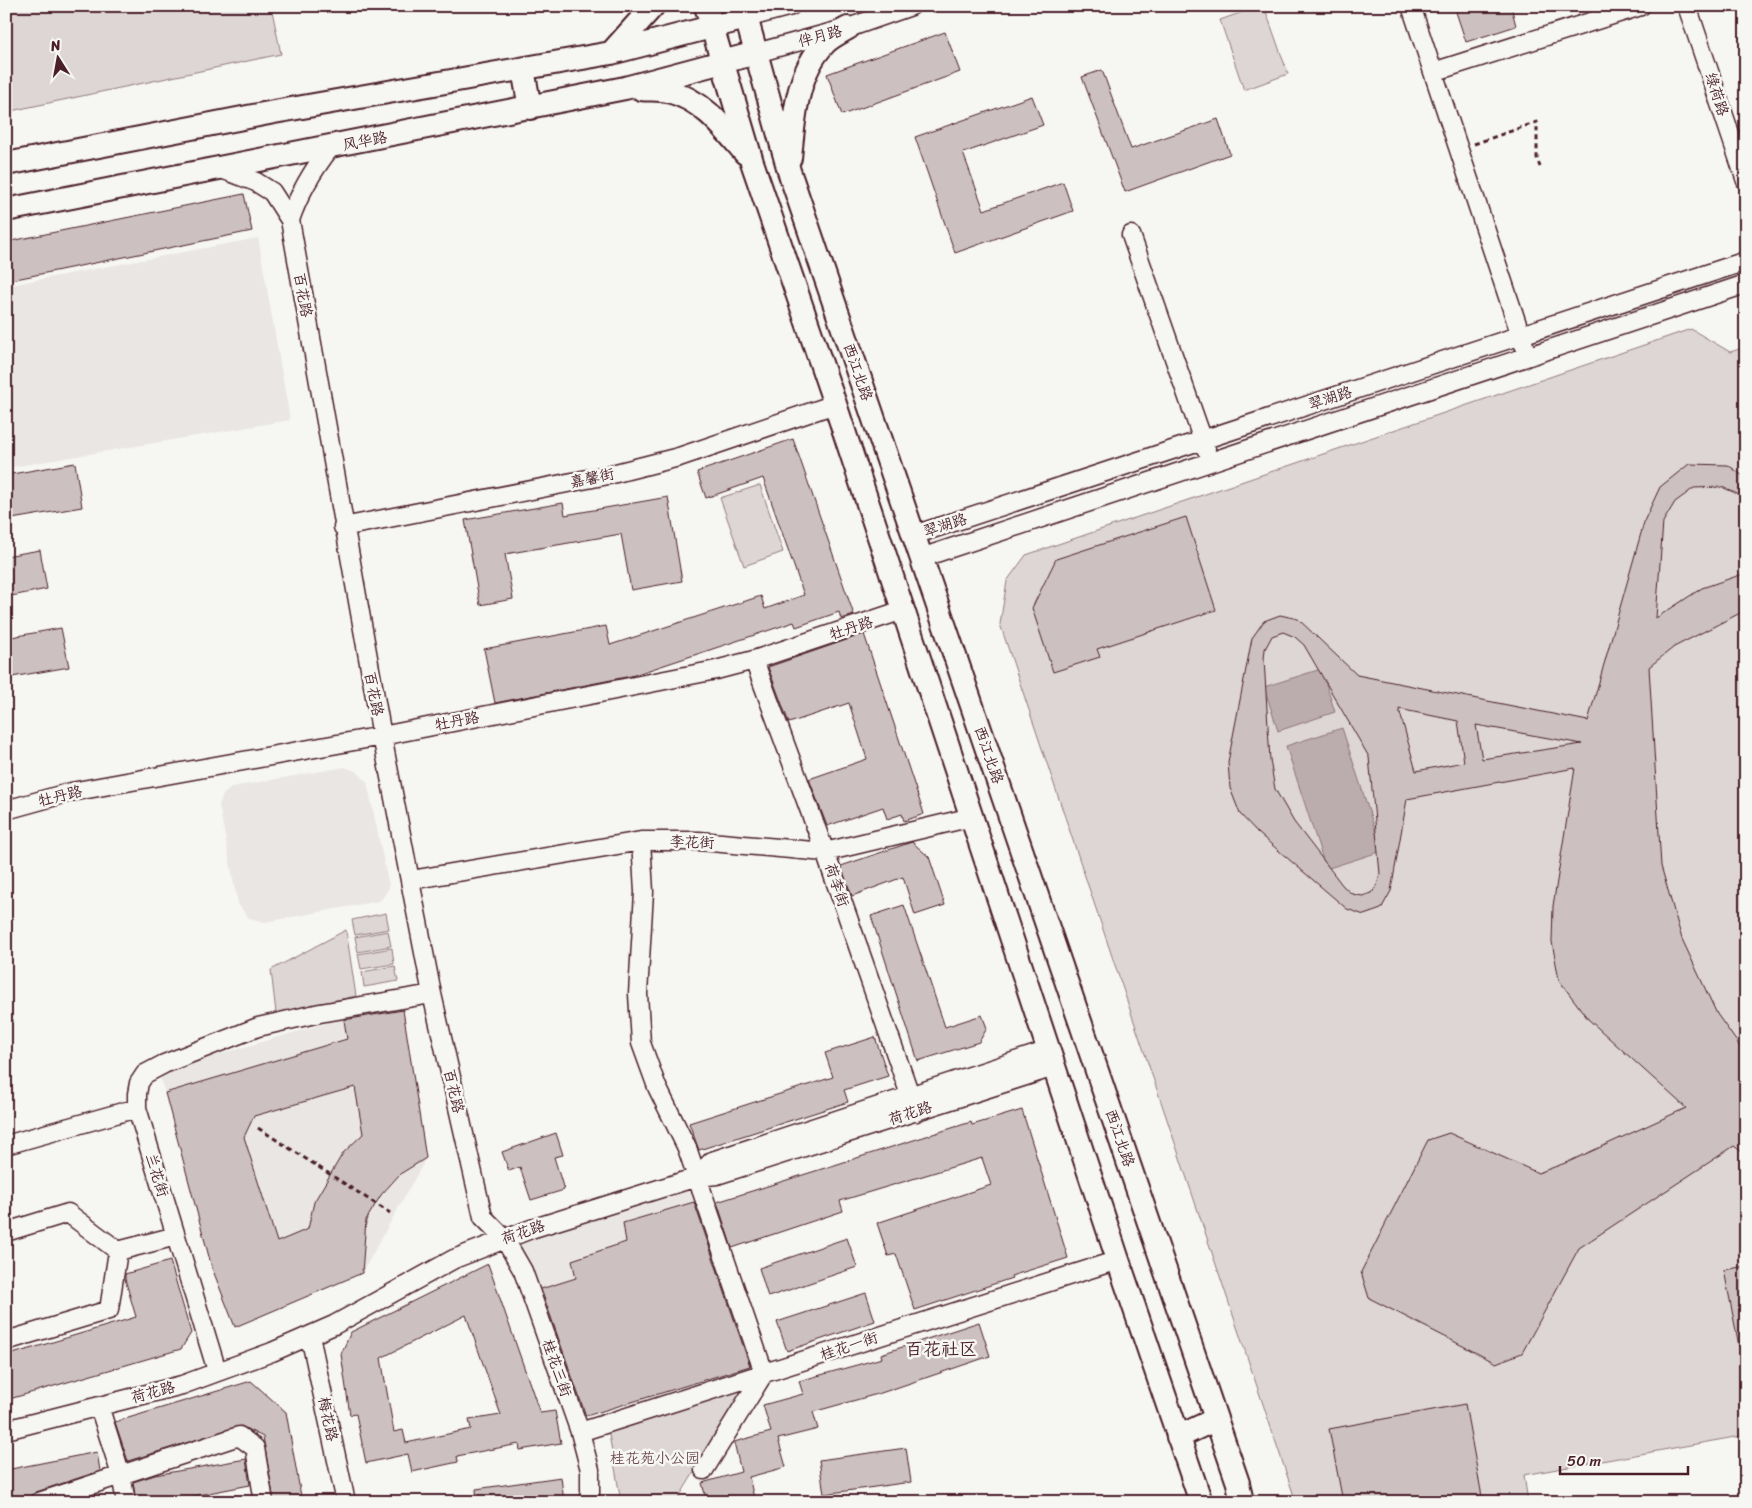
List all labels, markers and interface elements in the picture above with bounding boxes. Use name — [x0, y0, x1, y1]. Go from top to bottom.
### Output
street label: 伴月路 — [795, 18, 845, 54]
north arrow — [32, 32, 82, 82]
text: N — [47, 32, 63, 59]
street label: 绿荷路 — [1698, 69, 1736, 119]
street label: 风华路 — [340, 124, 390, 158]
street label: 百花路 — [286, 271, 320, 319]
street label: 西江北路 — [836, 339, 880, 405]
street label: 翠湖路 — [1305, 379, 1355, 417]
street label: 嘉馨街 — [567, 461, 617, 495]
street label: 翠湖路 — [920, 506, 970, 544]
street label: 牡丹路 — [826, 609, 876, 647]
street label: 百花路 — [357, 669, 391, 719]
street label: 牡丹路 — [432, 704, 482, 738]
street label: 西江北路 — [967, 722, 1011, 788]
street label: 牡丹路 — [35, 778, 85, 814]
street label: 李花街 — [669, 828, 715, 856]
street label: 荷李街 — [817, 859, 857, 911]
street label: 百花路 — [436, 1066, 472, 1116]
street label: 荷花路 — [885, 1094, 935, 1132]
street label: 西江北路 — [1098, 1105, 1142, 1171]
street label: 兰花街 — [138, 1150, 176, 1200]
street label: 荷花路 — [497, 1212, 549, 1252]
street label: 桂花一街 — [816, 1324, 882, 1368]
district label: 百花社区 — [905, 1333, 977, 1365]
street label: 桂花三街 — [535, 1335, 579, 1401]
street label: 荷花路 — [128, 1374, 178, 1410]
street label: 梅花路 — [311, 1394, 345, 1444]
scale bar — [1560, 1443, 1687, 1475]
park label: 桂花苑小公园 — [610, 1445, 700, 1471]
text: 50 m — [1567, 1448, 1602, 1474]

